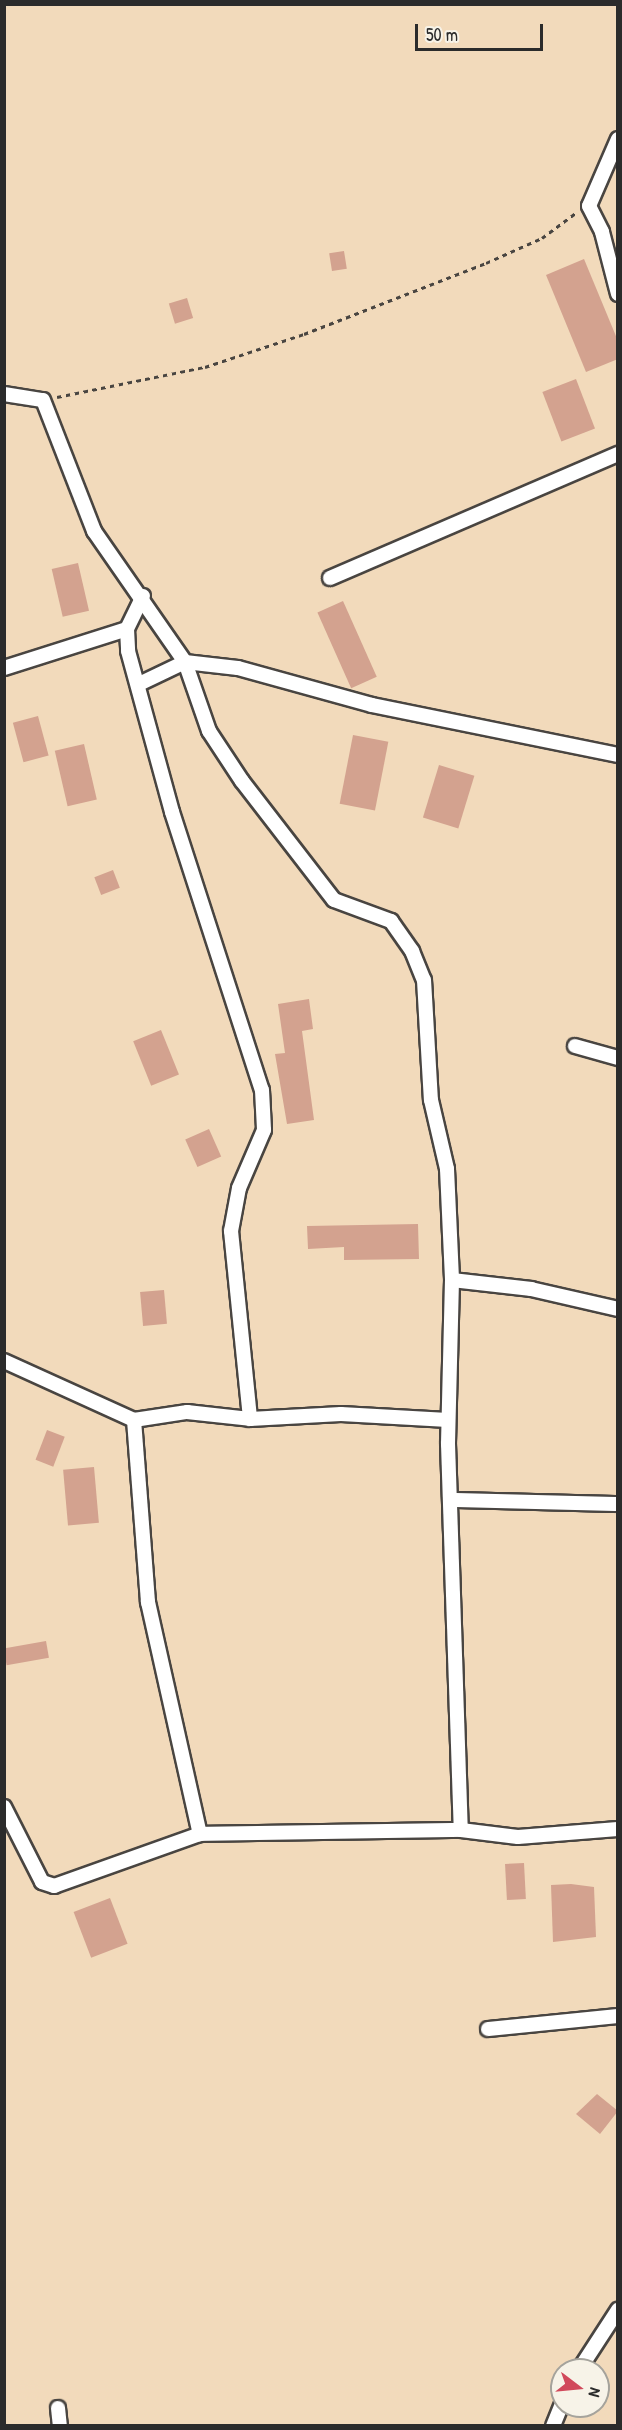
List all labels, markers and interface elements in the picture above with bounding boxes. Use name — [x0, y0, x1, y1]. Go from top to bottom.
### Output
scale bar — [418, 12, 546, 50]
text: 50 m — [426, 22, 458, 47]
north arrow — [550, 2358, 610, 2418]
text: N — [584, 2385, 607, 2400]

